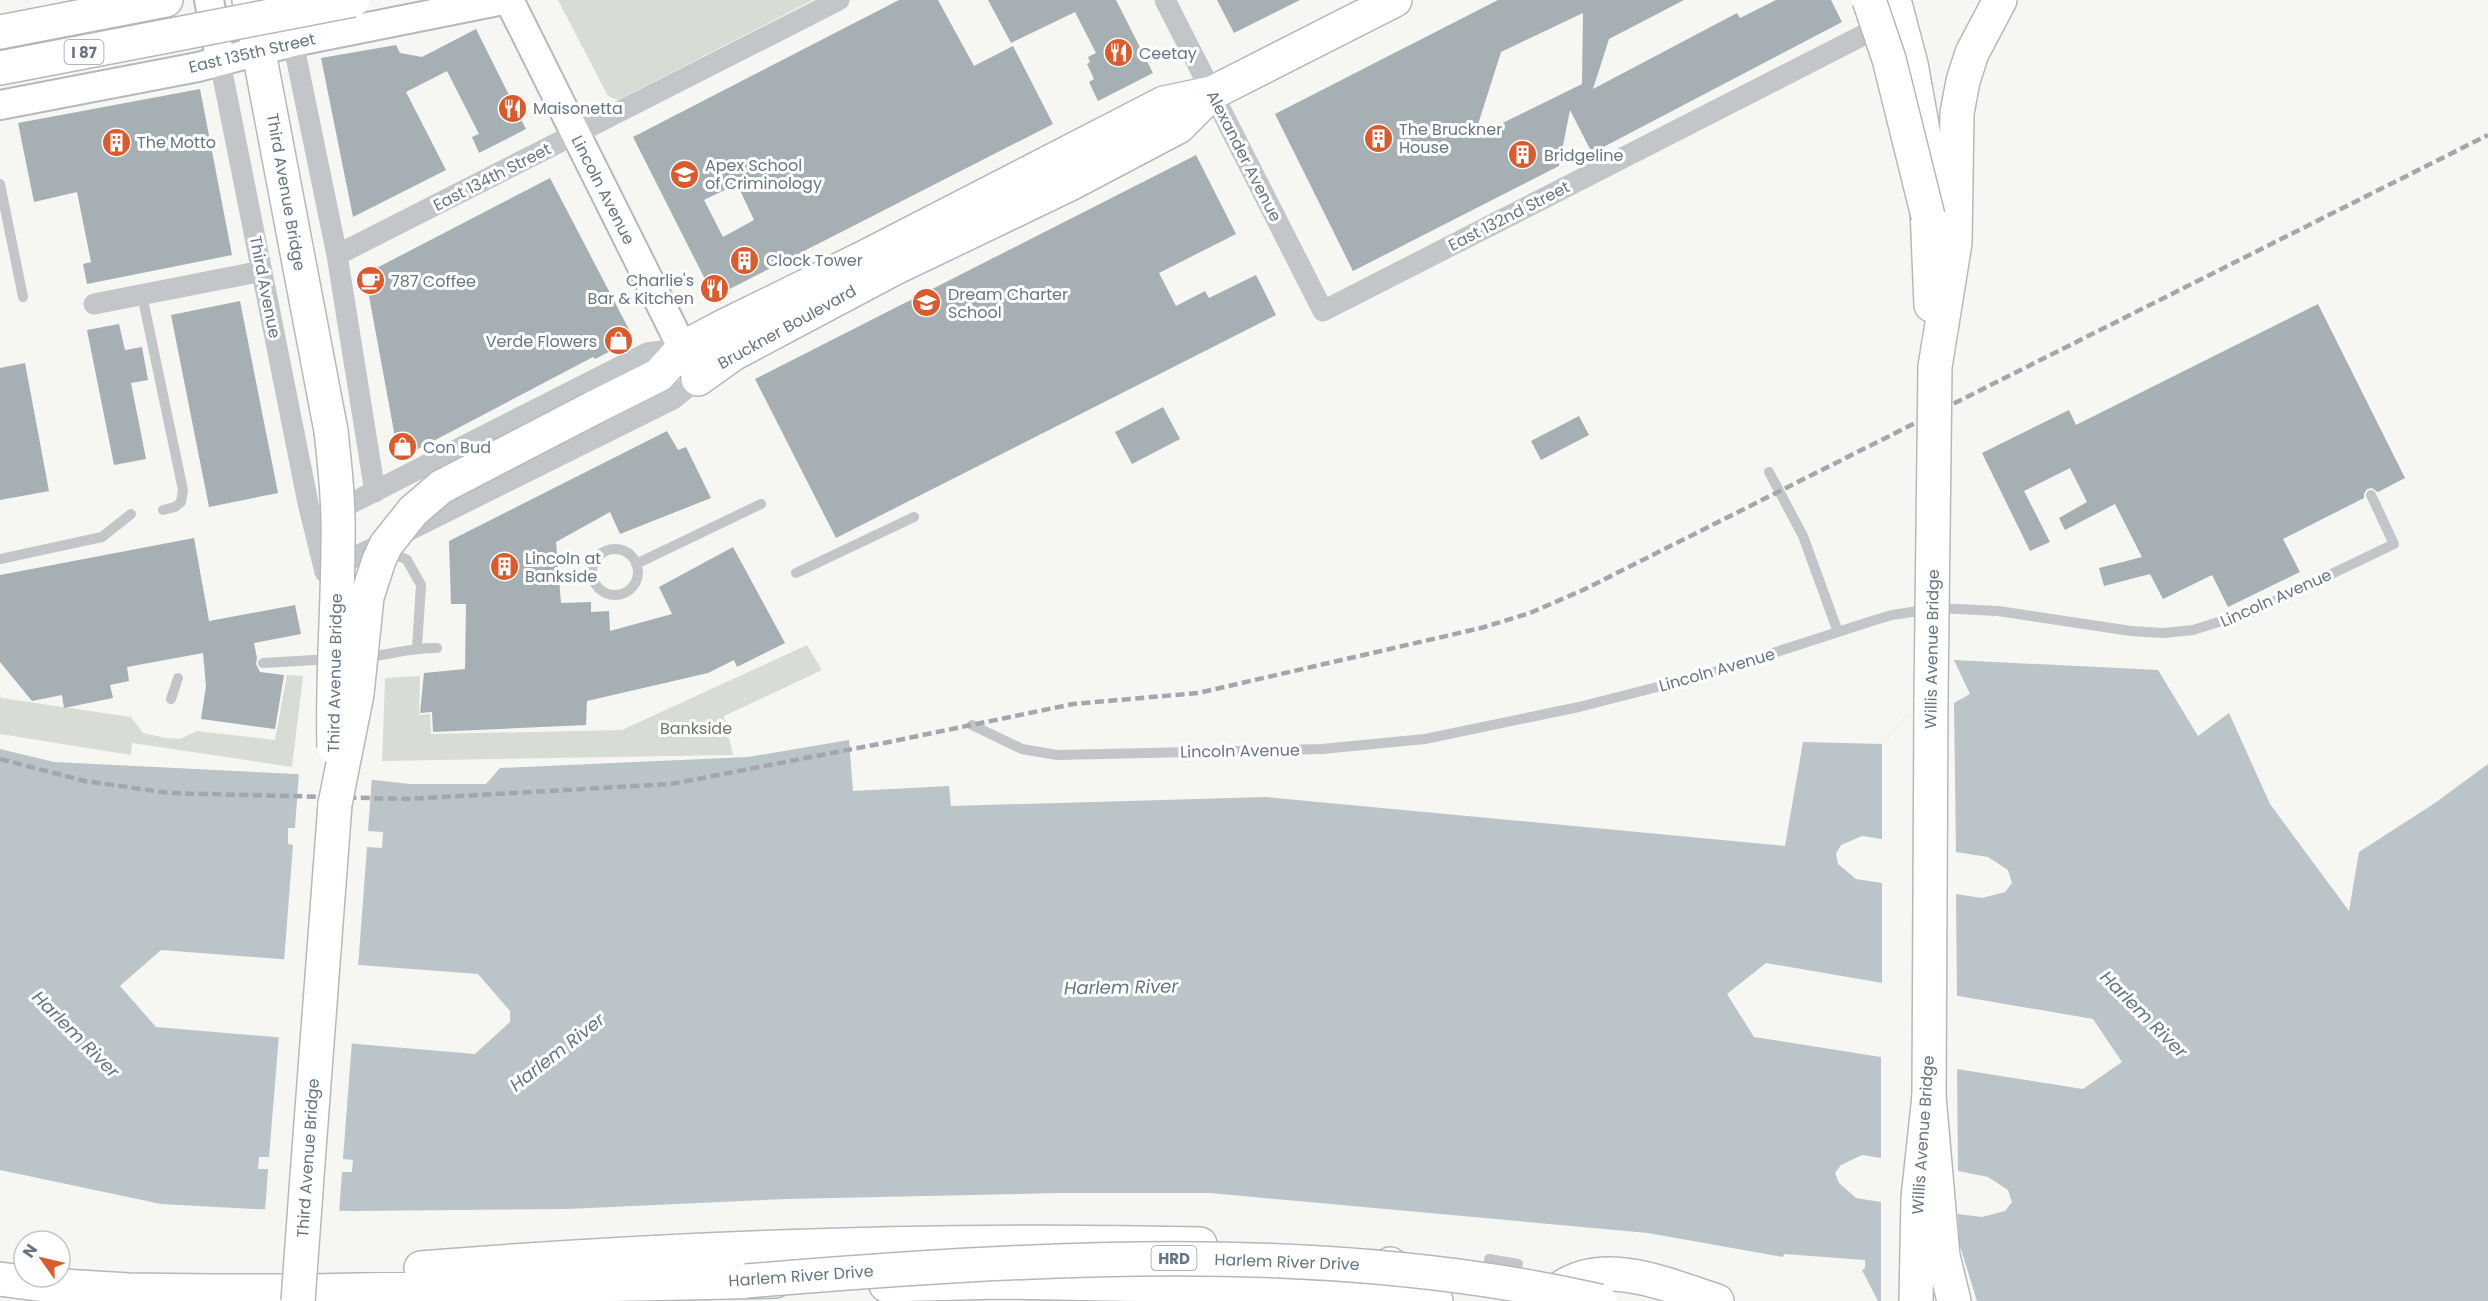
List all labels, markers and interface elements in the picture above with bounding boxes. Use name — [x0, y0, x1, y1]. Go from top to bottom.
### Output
street label: East 135th Street — [186, 27, 318, 79]
restaurant icon: Ceetay — [1102, 37, 1134, 69]
road number: I 87 — [64, 40, 104, 64]
place label: Ceetay — [1139, 42, 1197, 65]
street label: Alexander Avenue — [1201, 86, 1287, 226]
restaurant icon: Maisonetta — [496, 92, 528, 124]
place label: Maisonetta — [533, 97, 623, 120]
street label: Third Avenue Bridge — [261, 111, 311, 273]
place label: The Bruckner House — [1399, 118, 1502, 159]
building icon: The Bruckner House — [1362, 122, 1394, 154]
building icon: The Motto — [100, 126, 132, 158]
place label: The Motto — [137, 131, 216, 154]
street label: Lincoln Avenue — [566, 132, 640, 249]
street label: East 134th Street — [429, 137, 555, 217]
building icon: Bridgeline — [1507, 139, 1539, 171]
place label: Bridgeline — [1544, 144, 1623, 167]
place label: Apex School of Criminology — [705, 154, 822, 195]
school or university icon: Apex School of Criminology — [668, 158, 700, 190]
street label: East 132nd Street — [1444, 175, 1574, 257]
street label: Third Avenue — [244, 234, 286, 340]
building icon: Clock Tower — [729, 244, 761, 276]
place label: Clock Tower — [766, 249, 863, 272]
cafe icon: 787 Coffee — [354, 265, 386, 297]
place label: Charlie's Bar & Kitchen — [588, 269, 694, 310]
place label: 787 Coffee — [391, 270, 476, 293]
restaurant icon: Charlie's Bar & Kitchen — [699, 273, 731, 305]
street label: Bruckner Boulevard — [714, 279, 860, 375]
place label: Dream Charter School — [948, 283, 1068, 324]
school or university icon: Dream Charter School — [911, 287, 943, 319]
shop icon: Verde Flowers — [602, 325, 634, 357]
place label: Verde Flowers — [486, 330, 597, 353]
shop icon: Con Bud — [386, 431, 418, 463]
place label: Con Bud — [423, 436, 491, 459]
place label: Lincoln at Bankside — [525, 547, 601, 588]
building icon: Lincoln at Bankside — [488, 551, 520, 583]
street label: Lincoln Avenue — [2217, 563, 2335, 633]
street label: Willis Avenue Bridge — [1919, 569, 1945, 729]
street label: Third Avenue Bridge — [322, 593, 348, 753]
street label: Lincoln Avenue — [1656, 642, 1778, 698]
park label: Bankside — [660, 717, 732, 740]
street label: Lincoln Avenue — [1180, 738, 1300, 764]
water label: Harlem River — [2095, 965, 2194, 1064]
water label: Harlem River — [1064, 973, 1180, 1000]
water label: Harlem River — [27, 985, 126, 1084]
water label: Harlem River — [504, 1006, 611, 1097]
street label: Willis Avenue Bridge — [1906, 1055, 1940, 1215]
street label: Third Avenue Bridge — [291, 1078, 325, 1238]
north arrow — [12, 1229, 72, 1289]
text: N — [17, 1239, 43, 1262]
road number: HRD — [1152, 1246, 1196, 1270]
street label: Harlem River Drive — [1214, 1248, 1360, 1276]
street label: Harlem River Drive — [728, 1259, 874, 1293]

